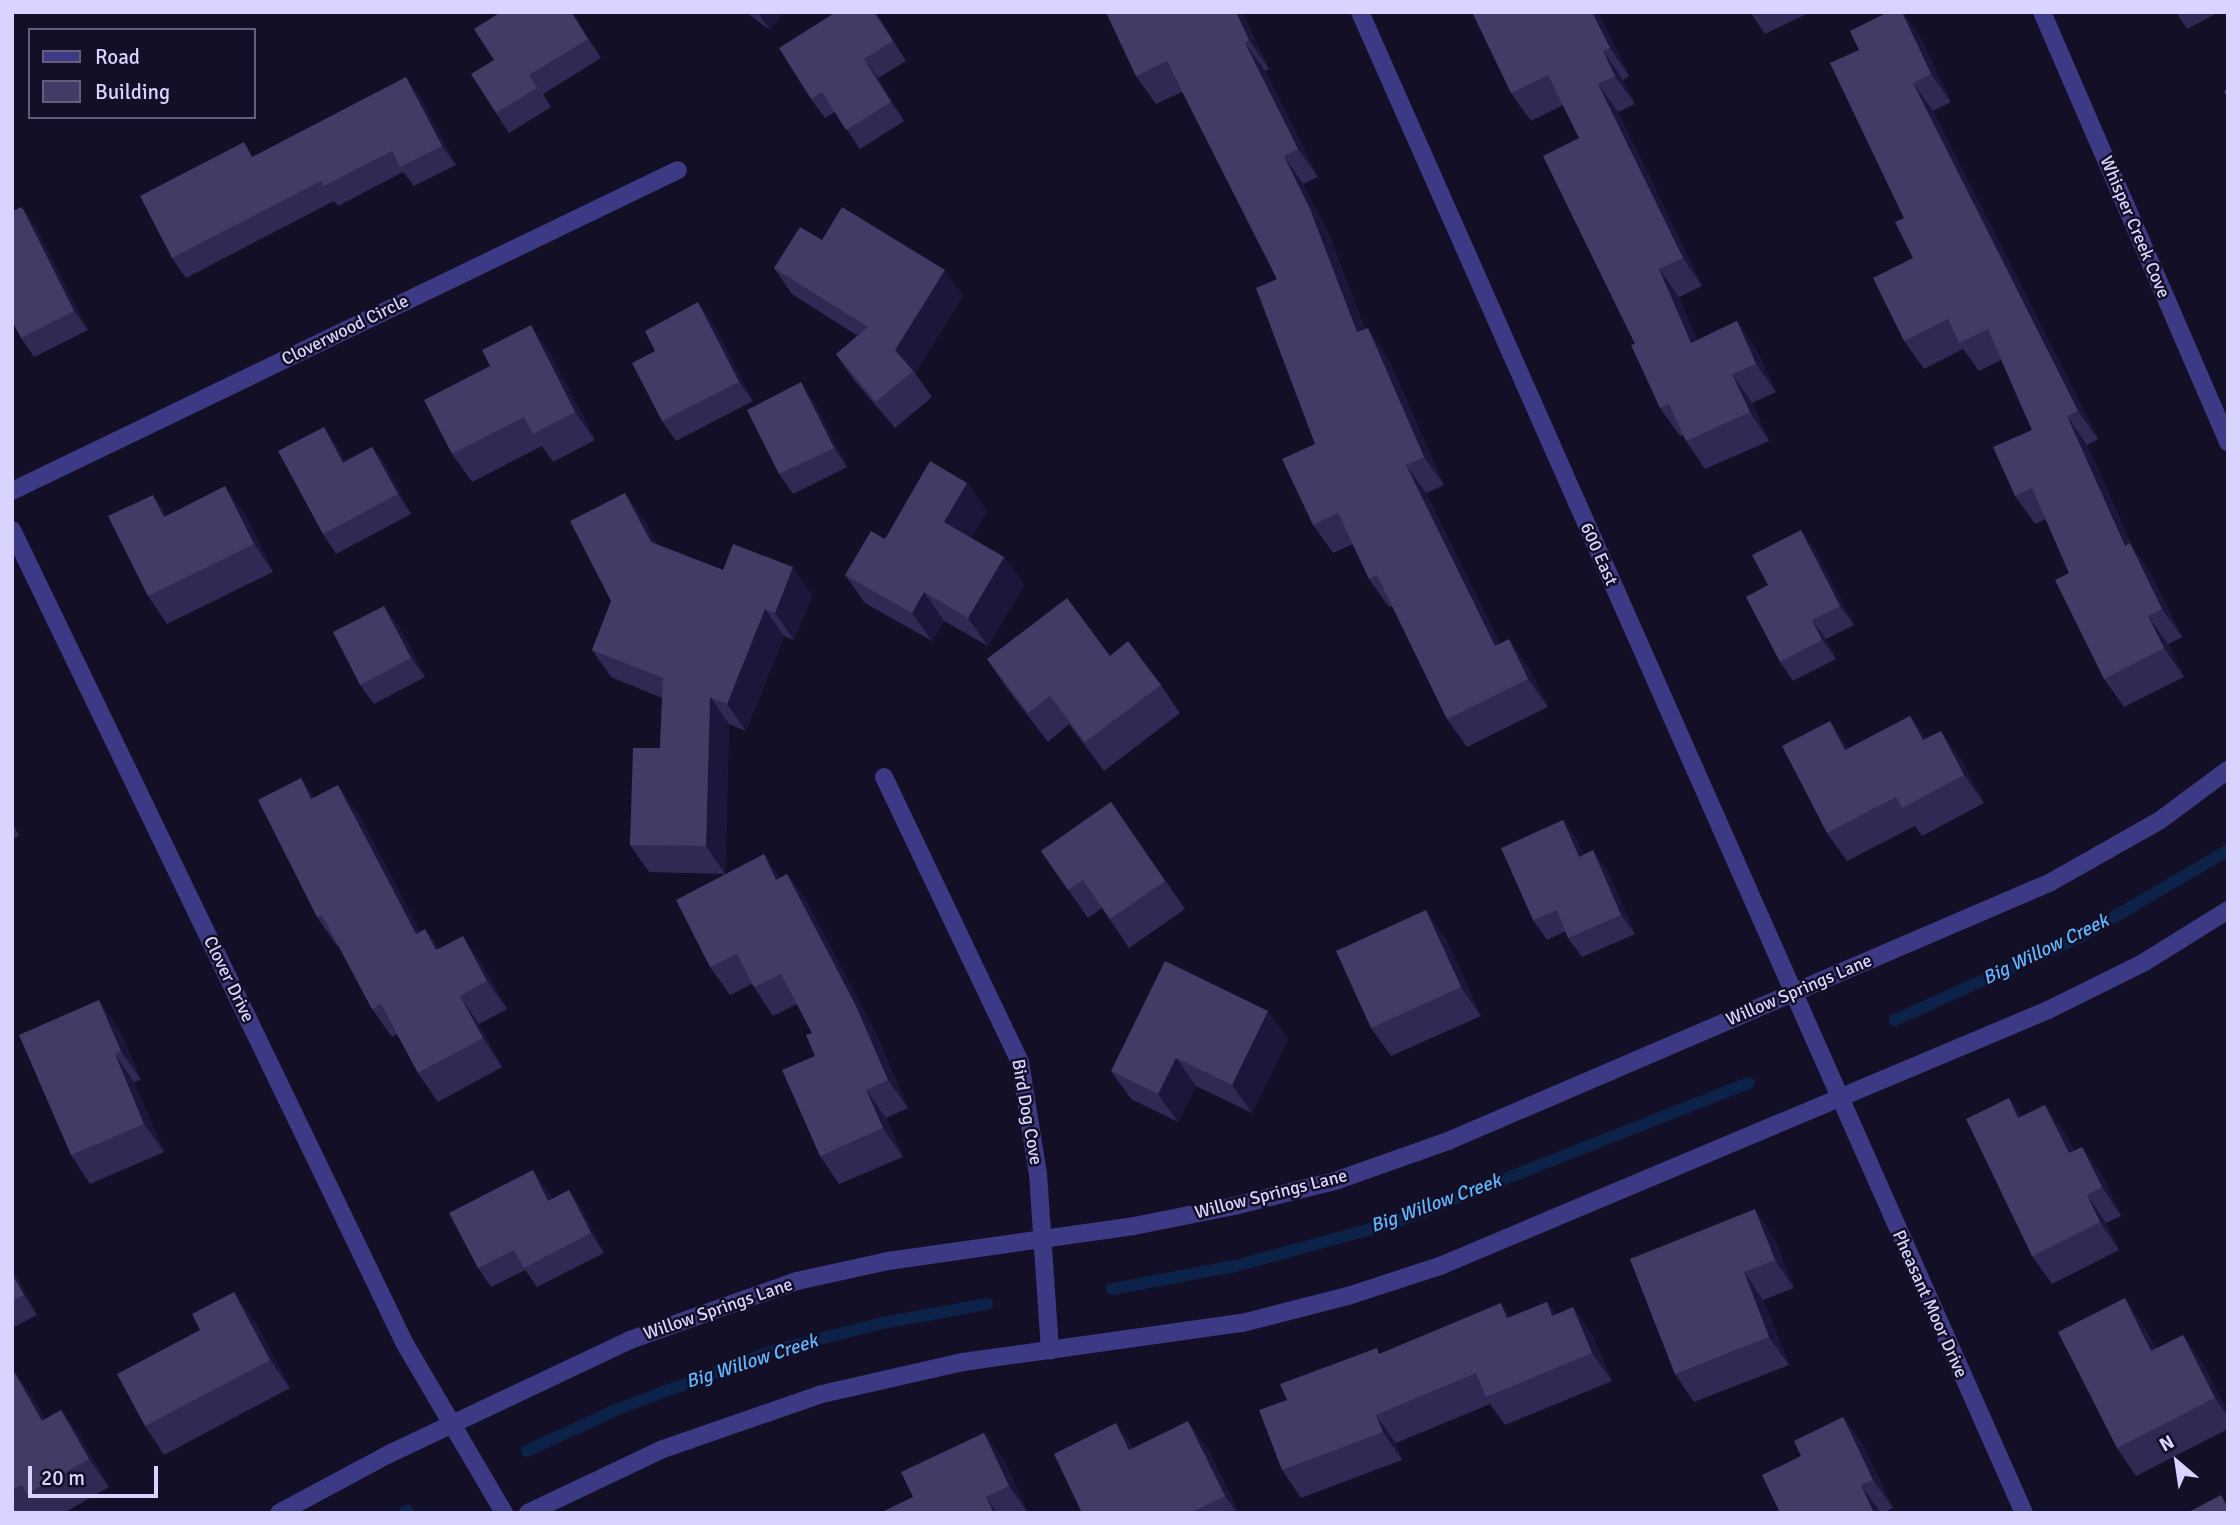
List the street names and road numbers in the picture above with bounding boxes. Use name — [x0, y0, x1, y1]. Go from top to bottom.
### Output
street label: Whisper Creek Cove — [2095, 153, 2175, 301]
street label: Cloverwood Circle — [278, 290, 412, 370]
street label: 600 East — [1576, 519, 1622, 589]
street label: Clover Drive — [199, 932, 259, 1026]
street label: Willow Springs Lane — [1723, 950, 1875, 1030]
street label: Bird Dog Cove — [1007, 1057, 1047, 1167]
street label: Willow Springs Lane — [1193, 1165, 1349, 1223]
street label: Pheasant Moor Drive — [1888, 1227, 1972, 1381]
street label: Willow Springs Lane — [641, 1273, 795, 1345]

